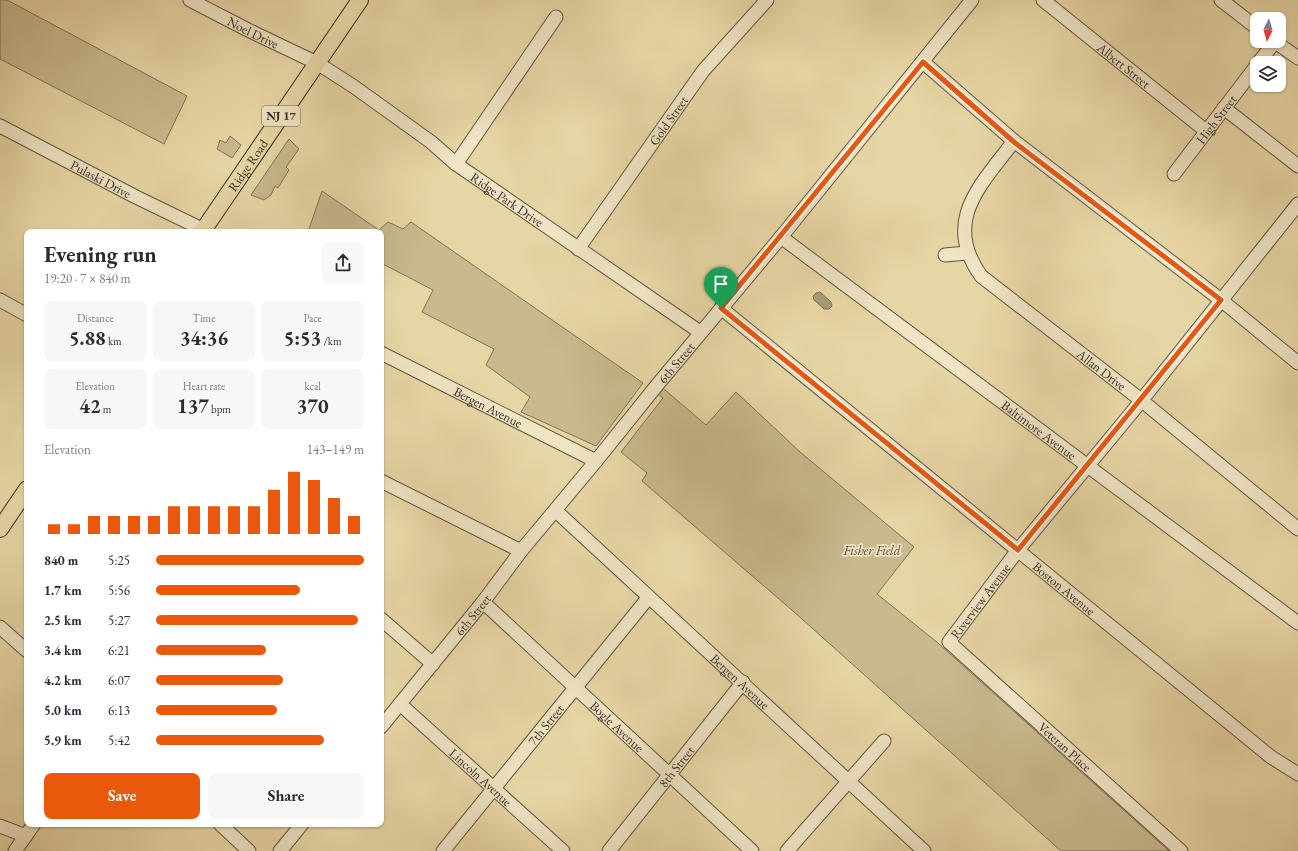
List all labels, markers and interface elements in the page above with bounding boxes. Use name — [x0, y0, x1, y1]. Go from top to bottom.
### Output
street label: Noel Drive — [225, 12, 282, 52]
north arrow — [1250, 12, 1286, 48]
map controls — [1250, 12, 1286, 92]
street label: Albert Street — [1093, 38, 1154, 92]
button: layers — [1250, 56, 1286, 92]
street label: High Street — [1192, 91, 1240, 147]
street label: Gold Street — [645, 92, 691, 149]
road number: NJ 17 — [262, 106, 300, 126]
street label: Ridge Road — [224, 135, 272, 194]
street label: Pulaski Drive — [68, 156, 134, 202]
street label: Ridge Park Drive — [467, 168, 547, 230]
text: Evening run — [44, 240, 157, 269]
button: share — [322, 242, 364, 284]
pin — [704, 267, 738, 308]
text: 19:20 · 7 × 840 m — [44, 270, 131, 287]
icon: arrive — [710, 273, 732, 295]
text: Distance — [77, 311, 114, 325]
text: Time — [193, 311, 215, 325]
text: Pace — [303, 311, 322, 325]
text: 5.88 — [69, 325, 106, 351]
text: 34:36 — [180, 325, 228, 351]
text: 5:53 — [284, 325, 321, 351]
text: km — [106, 334, 122, 348]
text: /km — [321, 334, 342, 348]
street label: 6th Street — [654, 339, 698, 386]
street label: Allan Drive — [1073, 345, 1130, 394]
text: Elevation — [76, 379, 115, 393]
text: Heart rate — [183, 379, 225, 393]
text: kcal — [304, 379, 321, 393]
street label: Bergen Avenue — [451, 383, 525, 431]
text: 42 — [79, 393, 101, 419]
text: 137 — [177, 393, 209, 419]
text: 370 — [297, 393, 329, 419]
street label: Baltimore Avenue — [998, 396, 1080, 463]
text: m — [101, 402, 111, 416]
text: bpm — [209, 402, 231, 416]
text: Elevation — [44, 441, 91, 458]
text: 143–149 m — [307, 441, 364, 458]
park label: Fisher Field — [843, 542, 901, 559]
text: 840 m — [44, 552, 78, 569]
text: 5:25 — [108, 552, 130, 569]
street label: Boston Avenue — [1029, 558, 1099, 619]
street label: Riverview Avenue — [946, 559, 1014, 642]
text: 1.7 km — [44, 582, 82, 599]
text: 5:56 — [108, 582, 130, 599]
street label: 6th Street — [451, 591, 494, 639]
text: 2.5 km — [44, 612, 82, 629]
text: 5:27 — [108, 612, 130, 629]
text: 3.4 km — [44, 642, 82, 659]
text: 6:21 — [108, 642, 130, 659]
street label: Bergen Avenue — [707, 650, 774, 713]
text: 4.2 km — [44, 672, 82, 689]
text: 6:07 — [108, 672, 130, 689]
street label: Bogle Avenue — [587, 697, 648, 756]
street label: 7th Street — [524, 700, 567, 748]
text: 5.0 km — [44, 702, 82, 719]
text: 6:13 — [108, 702, 130, 719]
street label: Veteran Place — [1035, 719, 1095, 775]
text: 5.9 km — [44, 732, 82, 749]
text: 5:42 — [108, 732, 130, 749]
street label: 8th Street — [654, 742, 698, 791]
street label: Lincoln Avenue — [446, 744, 516, 810]
button: Save — [44, 773, 200, 819]
button: Share — [208, 773, 364, 819]

